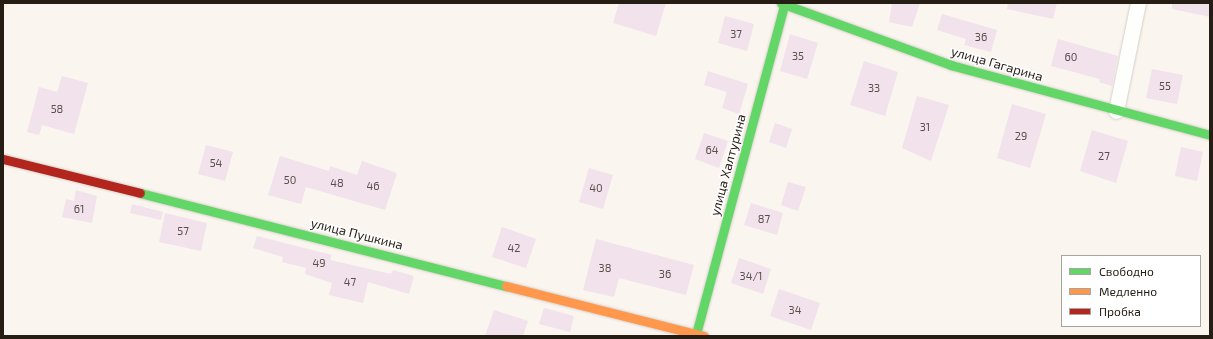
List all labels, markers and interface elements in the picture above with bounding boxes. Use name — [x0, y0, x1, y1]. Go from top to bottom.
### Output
house number: 37 — [730, 27, 742, 41]
house number: 36 — [975, 30, 987, 44]
street label: улица Гагарина — [949, 43, 1045, 85]
house number: 35 — [792, 49, 804, 63]
house number: 60 — [1065, 50, 1077, 64]
house number: 55 — [1159, 79, 1171, 93]
house number: 33 — [868, 81, 880, 95]
house number: 58 — [51, 102, 63, 116]
street label: улица Халтурина — [707, 112, 749, 218]
house number: 31 — [920, 120, 930, 134]
house number: 29 — [1015, 129, 1027, 143]
house number: 64 — [705, 143, 719, 157]
house number: 27 — [1098, 149, 1110, 163]
house number: 54 — [210, 156, 222, 170]
house number: 50 — [284, 173, 296, 187]
house number: 48 — [330, 176, 344, 190]
house number: 46 — [366, 179, 380, 193]
house number: 40 — [589, 181, 603, 195]
house number: 61 — [74, 202, 84, 216]
house number: 87 — [758, 212, 770, 226]
street label: улица Пушкина — [309, 215, 405, 253]
house number: 57 — [177, 224, 189, 238]
house number: 42 — [508, 241, 520, 255]
legend — [1061, 255, 1201, 327]
house number: 49 — [312, 256, 326, 270]
house number: 38 — [599, 261, 611, 275]
text: Свободно — [1099, 264, 1154, 278]
house number: 36 — [659, 267, 671, 281]
house number: 34/1 — [740, 269, 762, 283]
house number: 47 — [344, 275, 356, 289]
text: Медленно — [1099, 284, 1157, 298]
house number: 34 — [789, 303, 801, 317]
text: Пробка — [1099, 304, 1141, 318]

